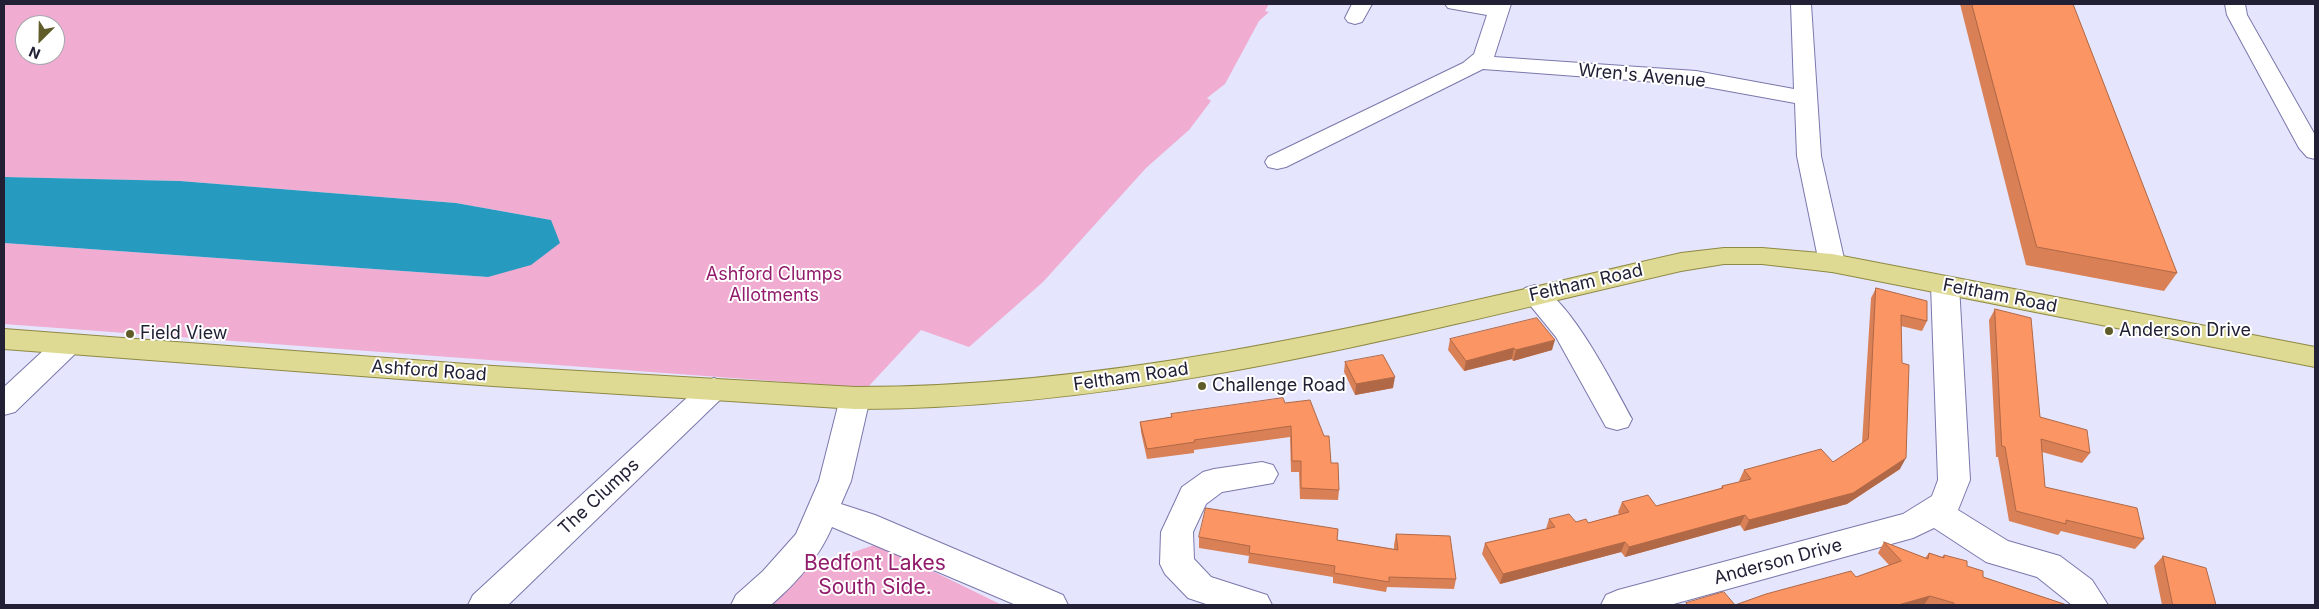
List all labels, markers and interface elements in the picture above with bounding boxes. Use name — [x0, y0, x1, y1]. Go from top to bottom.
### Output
north arrow — [15, 15, 65, 65]
text: N — [26, 43, 43, 63]
street label: Wren's Avenue — [1577, 60, 1707, 92]
street label: Feltham Road — [1527, 259, 1645, 307]
park label: Ashford Clumps Allotments — [706, 264, 842, 306]
street label: Feltham Road — [1941, 274, 2059, 318]
place label: Anderson Drive — [2119, 320, 2251, 342]
place label: Field View — [140, 323, 228, 345]
marker: Anderson Drive — [2103, 325, 2115, 337]
marker: Field View — [124, 328, 136, 340]
street label: Ashford Road — [371, 356, 487, 386]
street label: Feltham Road — [1072, 358, 1190, 396]
place label: Challenge Road — [1212, 375, 1346, 397]
marker: Challenge Road — [1196, 380, 1208, 392]
street label: The Clumps — [554, 454, 644, 540]
street label: Anderson Drive — [1711, 534, 1845, 590]
park label: Bedfont Lakes South Side. — [804, 551, 946, 601]

